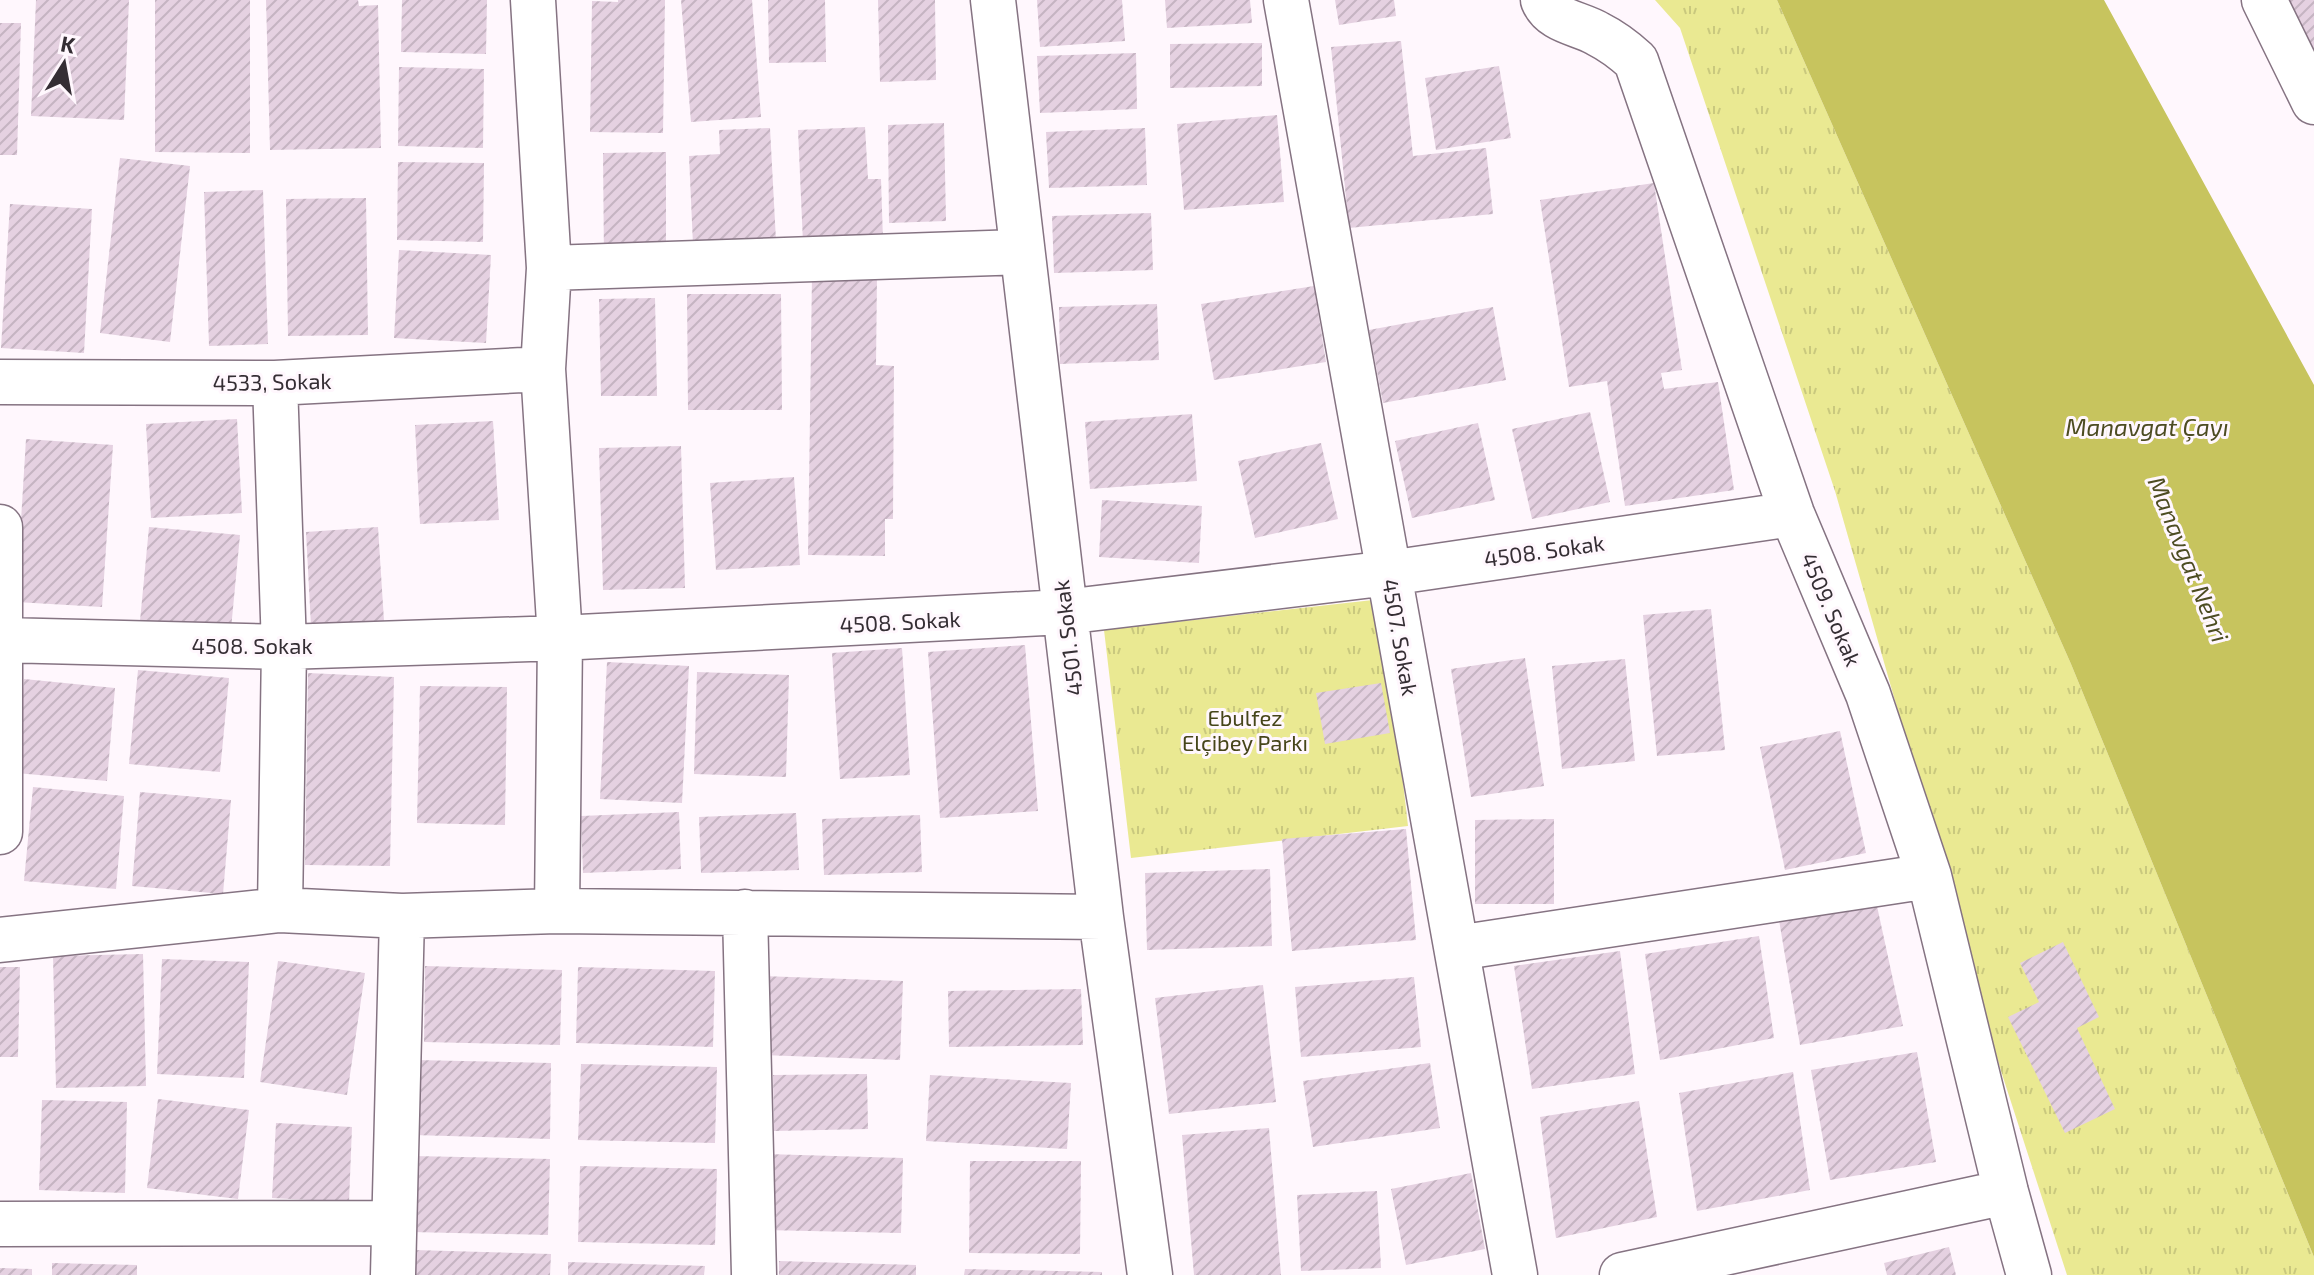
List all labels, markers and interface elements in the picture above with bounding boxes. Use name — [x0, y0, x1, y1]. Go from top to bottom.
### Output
north arrow — [24, 24, 104, 104]
text: K — [59, 29, 77, 57]
street label: 4533, Sokak — [212, 367, 332, 395]
water label: Manavgat Çayı — [2065, 412, 2229, 442]
water label: Manavgat Nehri — [2143, 472, 2235, 646]
street label: 4508. Sokak — [1482, 529, 1606, 571]
street label: 4509. Sokak — [1797, 548, 1867, 670]
street label: 4507. Sokak — [1378, 577, 1424, 697]
street label: 4501. Sokak — [1047, 579, 1087, 697]
street label: 4508. Sokak — [839, 605, 961, 637]
street label: 4508. Sokak — [191, 632, 313, 658]
park label: Ebulfez Elçibey Parkı — [1182, 704, 1308, 757]

